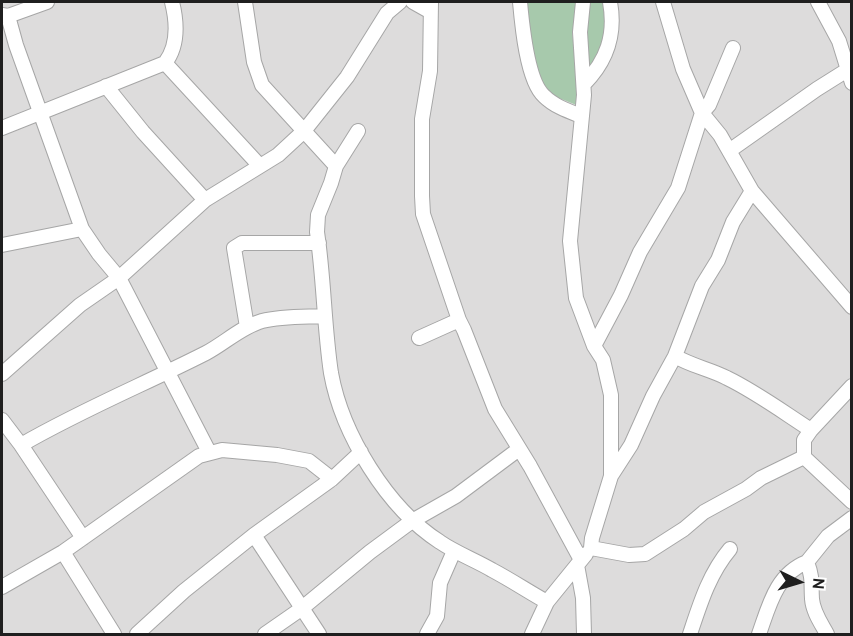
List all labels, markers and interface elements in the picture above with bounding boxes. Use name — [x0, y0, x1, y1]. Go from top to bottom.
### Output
north arrow — [769, 552, 829, 612]
text: N — [806, 577, 827, 590]

